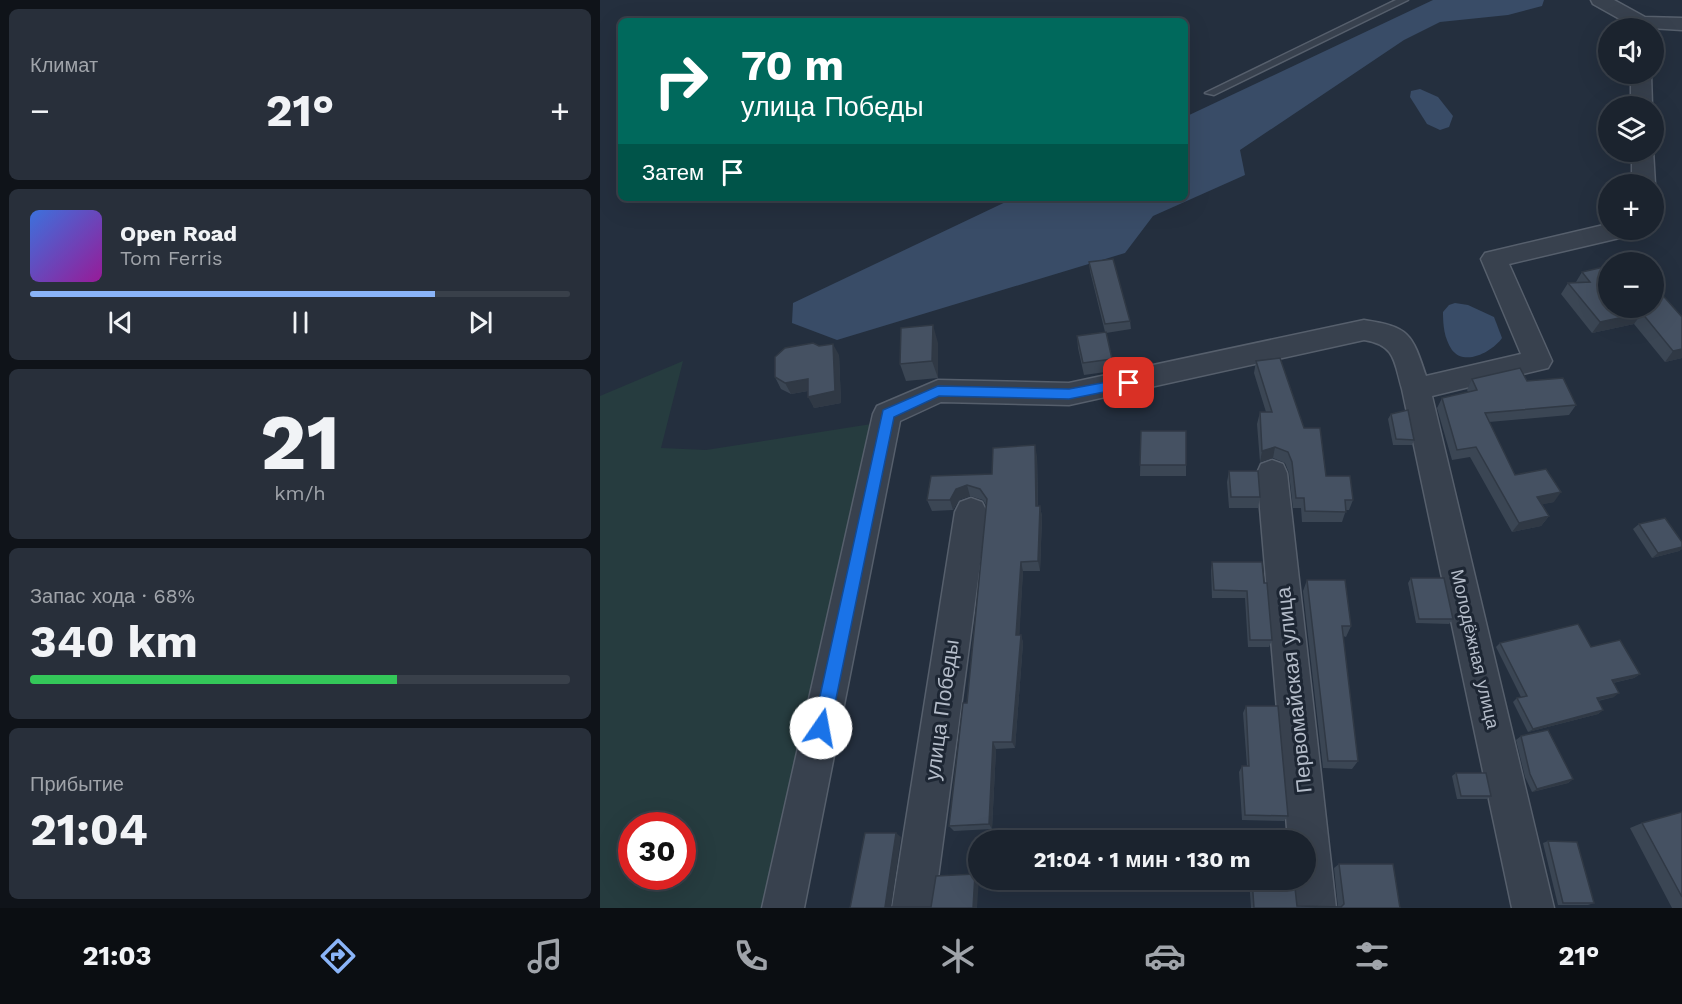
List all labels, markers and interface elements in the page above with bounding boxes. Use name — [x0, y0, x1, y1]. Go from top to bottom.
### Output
map controls — [1598, 18, 1664, 318]
button: sound — [1598, 18, 1664, 84]
text: 70 m — [741, 41, 844, 90]
icon: right — [642, 42, 720, 120]
text: Климат — [30, 53, 98, 77]
text: 21° — [266, 84, 334, 137]
text: − — [30, 91, 50, 130]
text: + — [550, 91, 570, 130]
text: улица Победы — [741, 91, 924, 123]
button: layers — [1598, 96, 1664, 162]
icon: arrive — [716, 156, 749, 189]
text: Затем — [642, 160, 704, 185]
button: + — [1598, 174, 1664, 240]
text: Open Road — [120, 221, 237, 246]
text: Tom Ferris — [120, 246, 223, 270]
button: − — [1598, 252, 1664, 318]
icon: previous — [104, 306, 137, 339]
icon: pause — [284, 306, 317, 339]
icon: next — [464, 306, 497, 339]
pin — [1103, 357, 1154, 408]
icon: arrive — [1112, 366, 1145, 399]
text: 21 — [260, 396, 340, 488]
text: km/h — [274, 481, 326, 505]
street label: Молодёжная улица — [1447, 567, 1504, 732]
text: Запас хода · 68% — [30, 584, 195, 608]
street label: Первомайская улица — [1270, 586, 1317, 794]
text: 340 km — [30, 615, 198, 668]
street label: улица Победы — [919, 638, 964, 782]
position arrow — [789, 696, 853, 760]
text: Прибытие — [30, 772, 124, 796]
text: 21:04 — [30, 803, 148, 856]
speed limit sign: 30 — [618, 812, 696, 890]
text: 21:04 · 1 мин · 130 m — [1033, 847, 1251, 872]
icon: directions — [317, 935, 359, 977]
icon: music — [524, 935, 566, 977]
icon: phone — [730, 935, 772, 977]
icon: climate — [937, 935, 979, 977]
icon: car — [1144, 935, 1186, 977]
icon: filters — [1351, 935, 1393, 977]
text: 21:03 — [82, 940, 152, 972]
text: 21° — [1558, 940, 1599, 972]

